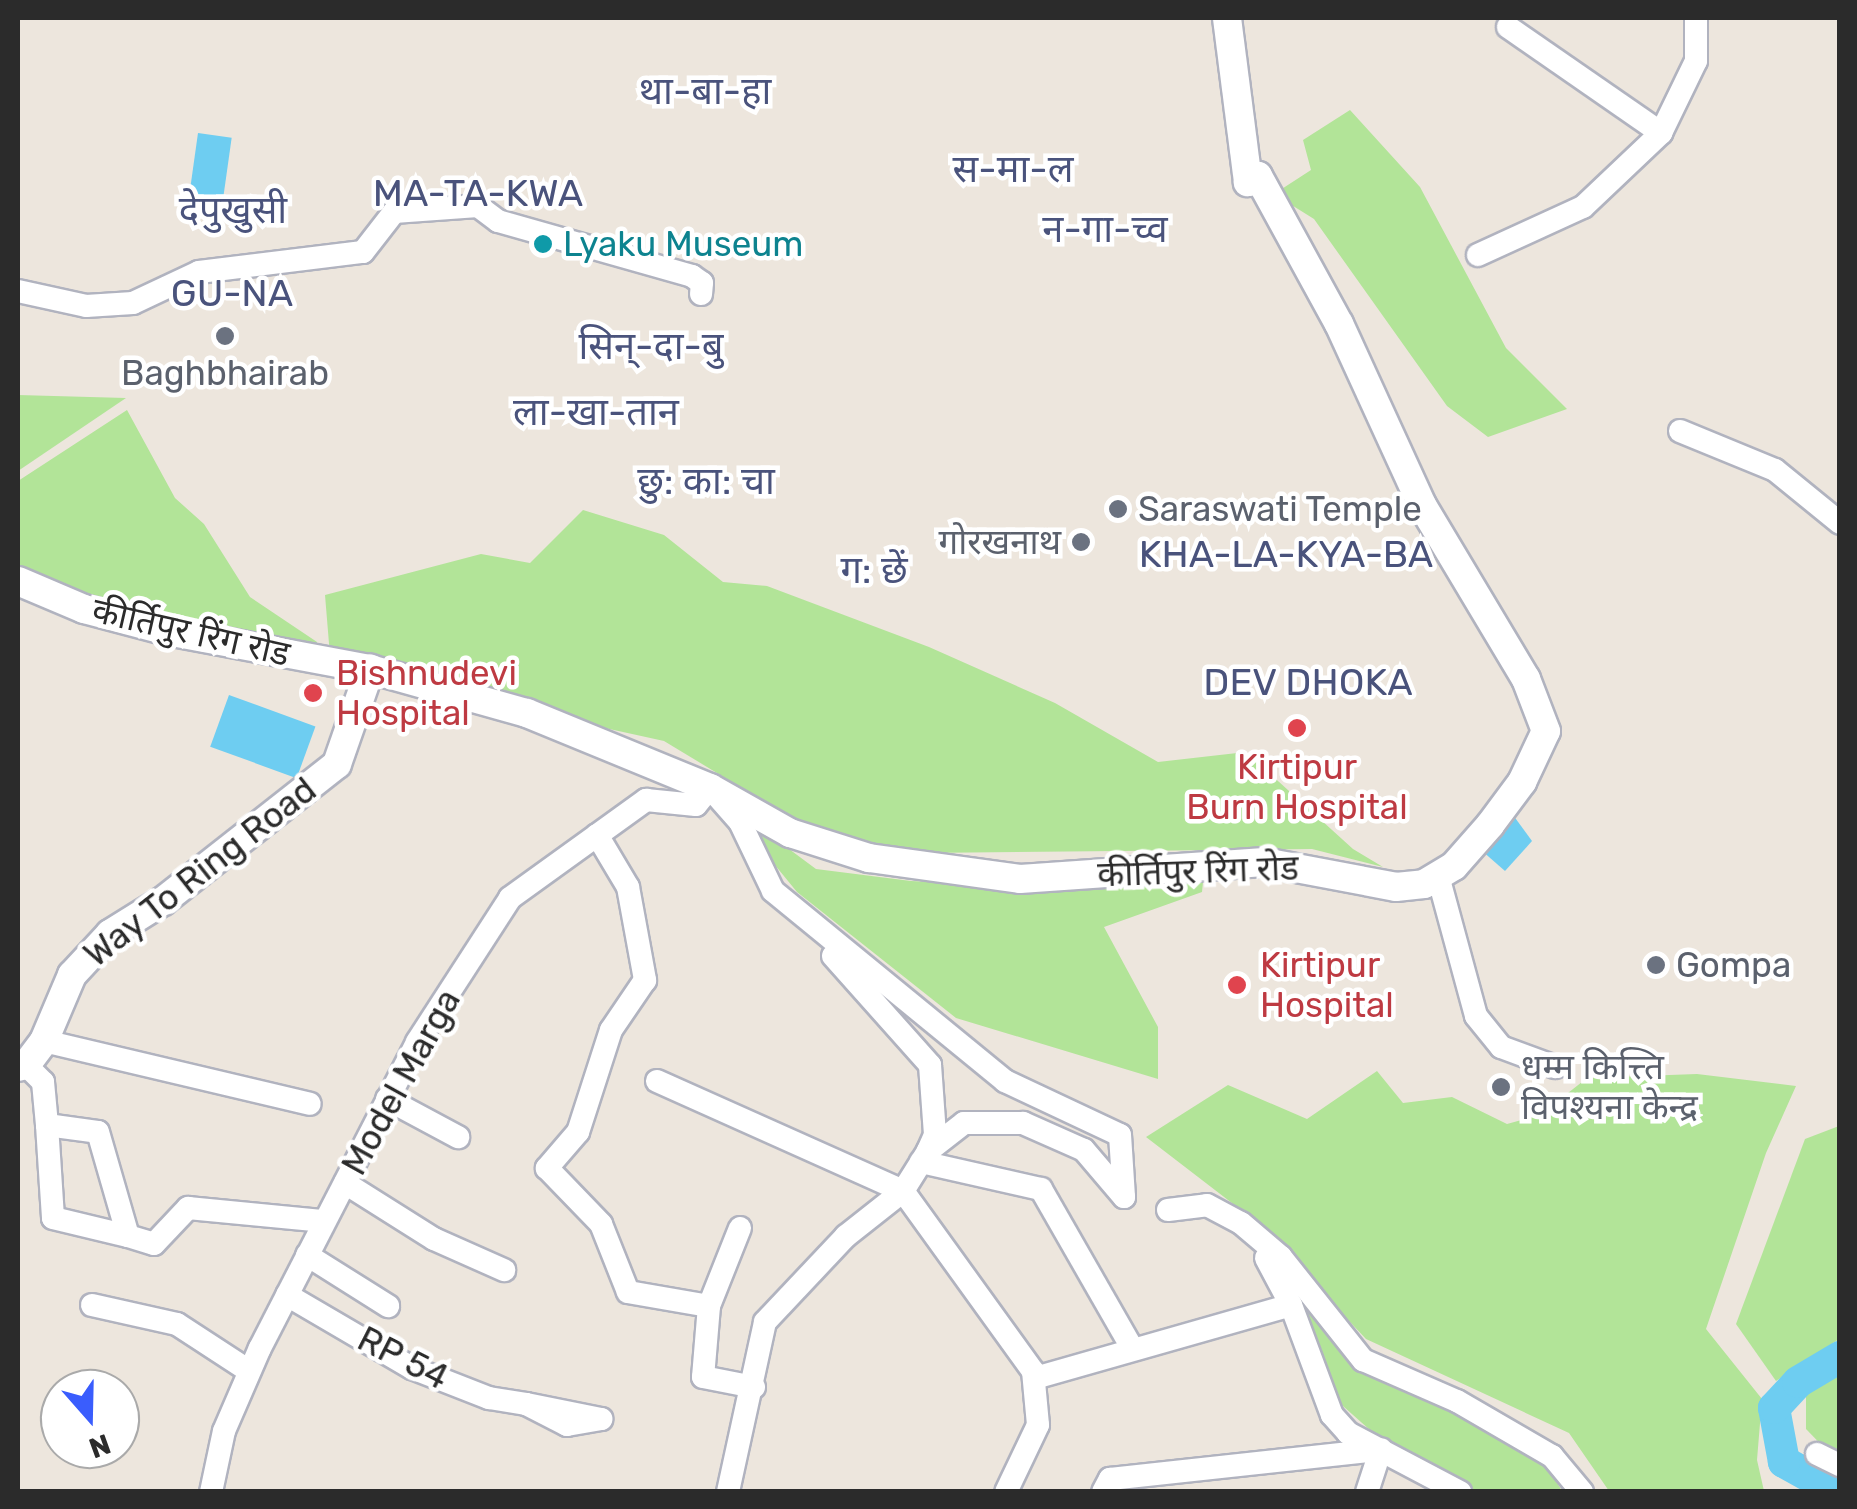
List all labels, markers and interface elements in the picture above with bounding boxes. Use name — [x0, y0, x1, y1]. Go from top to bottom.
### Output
district label: था-बा-हा — [639, 69, 771, 115]
district label: स-मा-ल — [953, 147, 1073, 193]
district label: MA-TA-KWA — [362, 171, 594, 217]
district label: देपुखुसी — [179, 188, 287, 234]
district label: न-गा-च्व — [1042, 207, 1168, 253]
place label: Lyaku Museum — [563, 223, 803, 265]
marker: Lyaku Museum — [532, 233, 554, 255]
district label: GU-NA — [165, 271, 299, 317]
district label: सिन्-दा-बु — [578, 324, 724, 370]
marker: Baghbhairab — [214, 325, 236, 347]
place label: Baghbhairab — [121, 352, 329, 394]
district label: ला-खा-तान — [513, 390, 679, 436]
district label: छु: का: चा — [637, 459, 775, 505]
place label: Saraswati Temple — [1138, 488, 1423, 530]
marker: Saraswati Temple — [1107, 498, 1129, 520]
place label: गोरखनाथ — [938, 521, 1061, 563]
marker: गोरखनाथ — [1070, 531, 1092, 553]
district label: KHA-LA-KYA-BA — [1122, 532, 1450, 578]
district label: ग: छें — [840, 548, 908, 594]
street label: कीर्तिपुर रिंग रोड — [88, 589, 294, 675]
place label: Bishnudevi Hospital — [336, 652, 517, 734]
district label: DEV DHOKA — [1192, 660, 1424, 706]
marker: Bishnudevi Hospital — [300, 680, 326, 706]
marker: Kirtipur Burn Hospital — [1284, 715, 1310, 741]
place label: Kirtipur Burn Hospital — [1186, 746, 1408, 828]
street label: Way To Ring Road — [75, 768, 325, 976]
street label: कीर्तिपुर रिंग रोड — [1097, 846, 1299, 896]
place label: Kirtipur Hospital — [1260, 944, 1394, 1026]
place label: Gompa — [1676, 944, 1791, 986]
marker: Gompa — [1645, 954, 1667, 976]
marker: Kirtipur Hospital — [1224, 972, 1250, 998]
street label: Model Marga — [333, 982, 469, 1182]
place label: धम्म कित्त्ति विपश्यना केन्द्र — [1521, 1046, 1698, 1128]
marker: धम्म कित्त्ति विपश्यना केन्द्र — [1490, 1076, 1512, 1098]
street label: RP 54 — [350, 1317, 456, 1399]
north arrow — [40, 1369, 140, 1469]
text: N — [85, 1427, 115, 1465]

